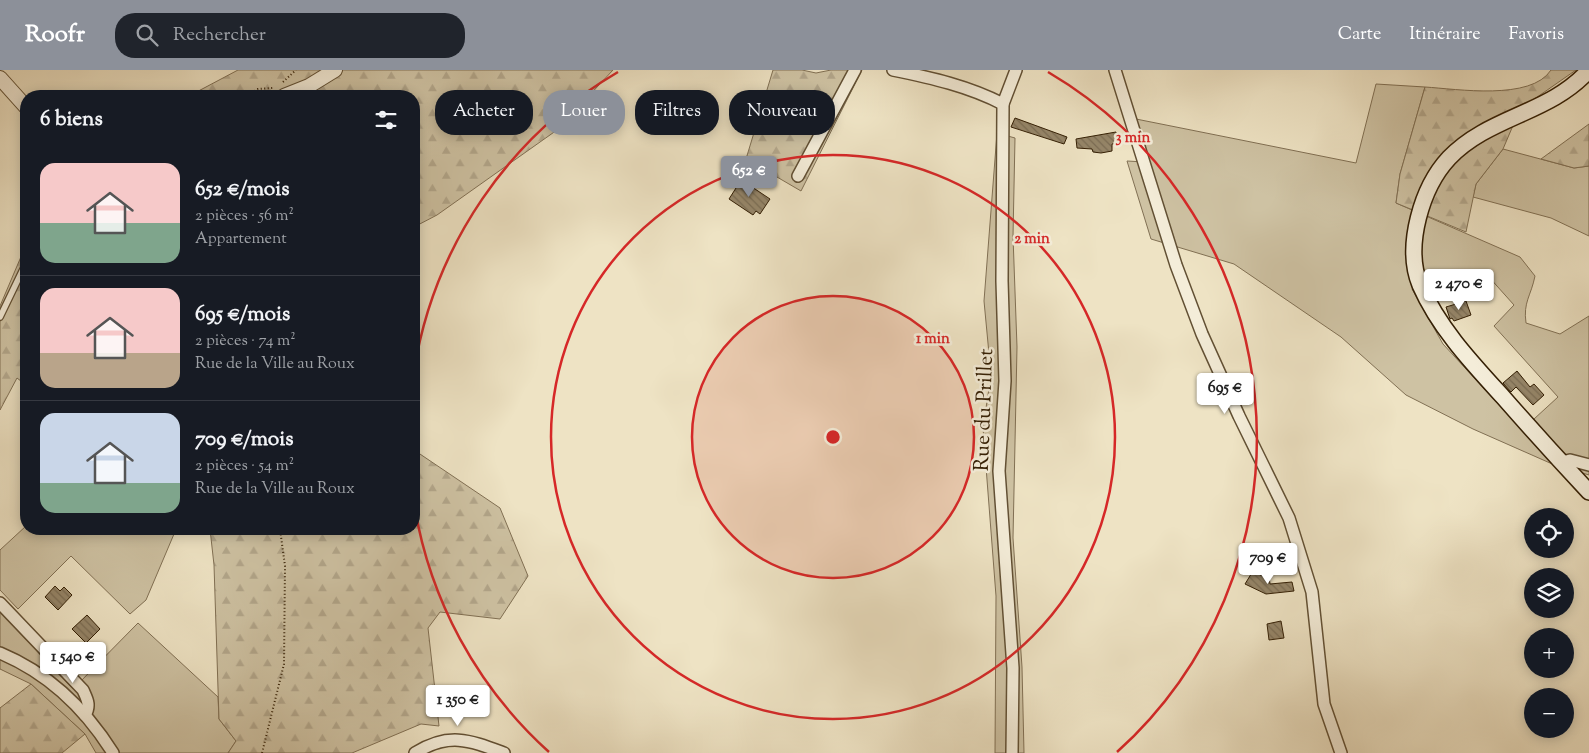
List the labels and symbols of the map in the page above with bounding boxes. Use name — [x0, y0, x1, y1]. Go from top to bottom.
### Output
text: 3 min — [1116, 128, 1151, 149]
pin: 652 € — [714, 156, 784, 198]
text: 2 min — [1014, 229, 1050, 250]
pin: 2 470 € — [1413, 268, 1505, 311]
text: 1 min — [916, 329, 950, 350]
street label: Rue du Prillet — [968, 348, 1002, 472]
pin: 695 € — [1190, 372, 1260, 415]
centre of rings — [824, 428, 842, 446]
pin: 709 € — [1233, 542, 1303, 585]
pin: 1 540 € — [27, 642, 119, 684]
pin: 1 350 € — [412, 684, 504, 727]

